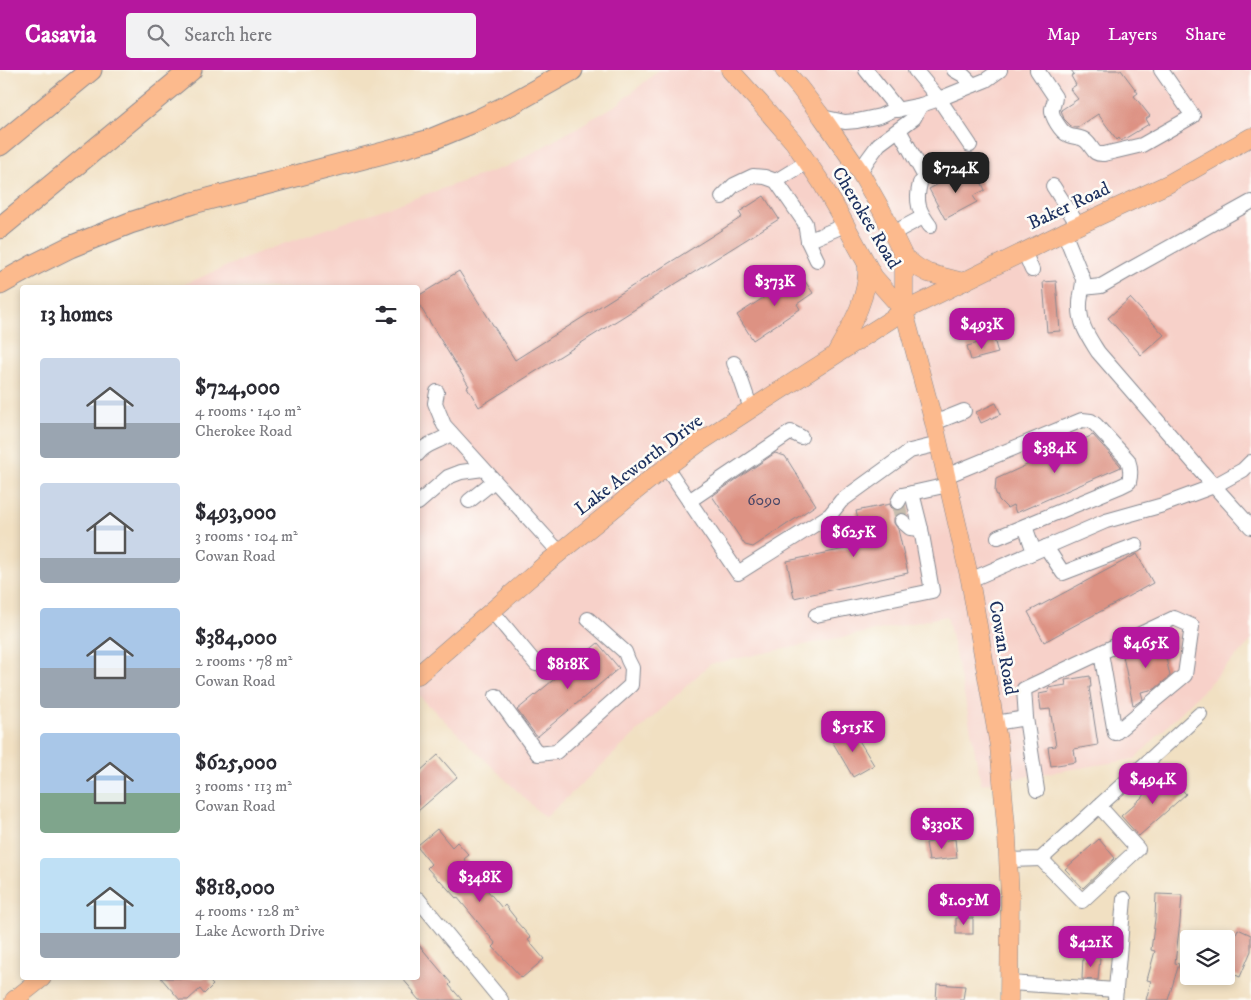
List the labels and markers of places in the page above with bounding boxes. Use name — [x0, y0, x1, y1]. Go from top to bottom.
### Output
pin: $724K — [921, 152, 991, 194]
pin: $373K — [740, 264, 810, 307]
pin: $493K — [947, 308, 1017, 350]
pin: $384K — [1020, 432, 1090, 474]
pin: $625K — [819, 516, 889, 558]
pin: $465K — [1111, 626, 1181, 669]
pin: $818K — [533, 648, 603, 690]
pin: $515K — [818, 710, 888, 753]
pin: $494K — [1118, 762, 1188, 805]
pin: $330K — [907, 808, 977, 850]
pin: $348K — [445, 860, 515, 903]
pin: $1.05M — [923, 884, 1005, 926]
pin: $421K — [1056, 926, 1126, 968]

